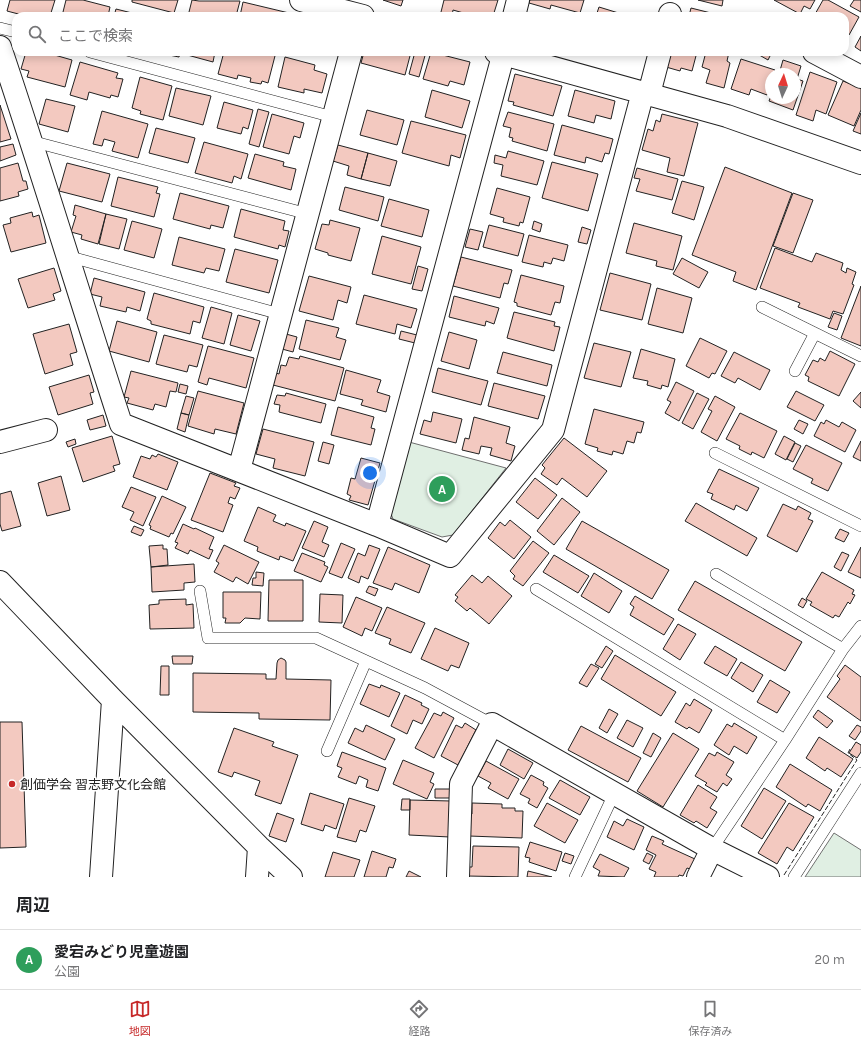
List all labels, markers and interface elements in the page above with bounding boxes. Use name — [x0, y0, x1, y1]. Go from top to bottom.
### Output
search box — [12, 12, 849, 56]
icon: search — [26, 23, 48, 45]
text: ここで検索 — [58, 27, 133, 45]
north arrow — [765, 68, 801, 104]
your location — [360, 463, 380, 483]
pin: A — [429, 474, 455, 504]
place label: 創価学会 習志野文化会館 — [20, 777, 166, 792]
marker: 創価学会 習志野文化会館 — [7, 779, 17, 789]
text: 周辺 — [16, 895, 50, 915]
text: 愛宕みどり児童遊園 — [54, 943, 189, 961]
text: A — [25, 952, 33, 967]
text: 20 m — [815, 952, 845, 967]
text: 公園 — [54, 964, 80, 979]
tab: 地図 — [129, 998, 151, 1038]
tab: 経路 — [408, 998, 430, 1038]
tab: 保存済み — [688, 998, 732, 1038]

